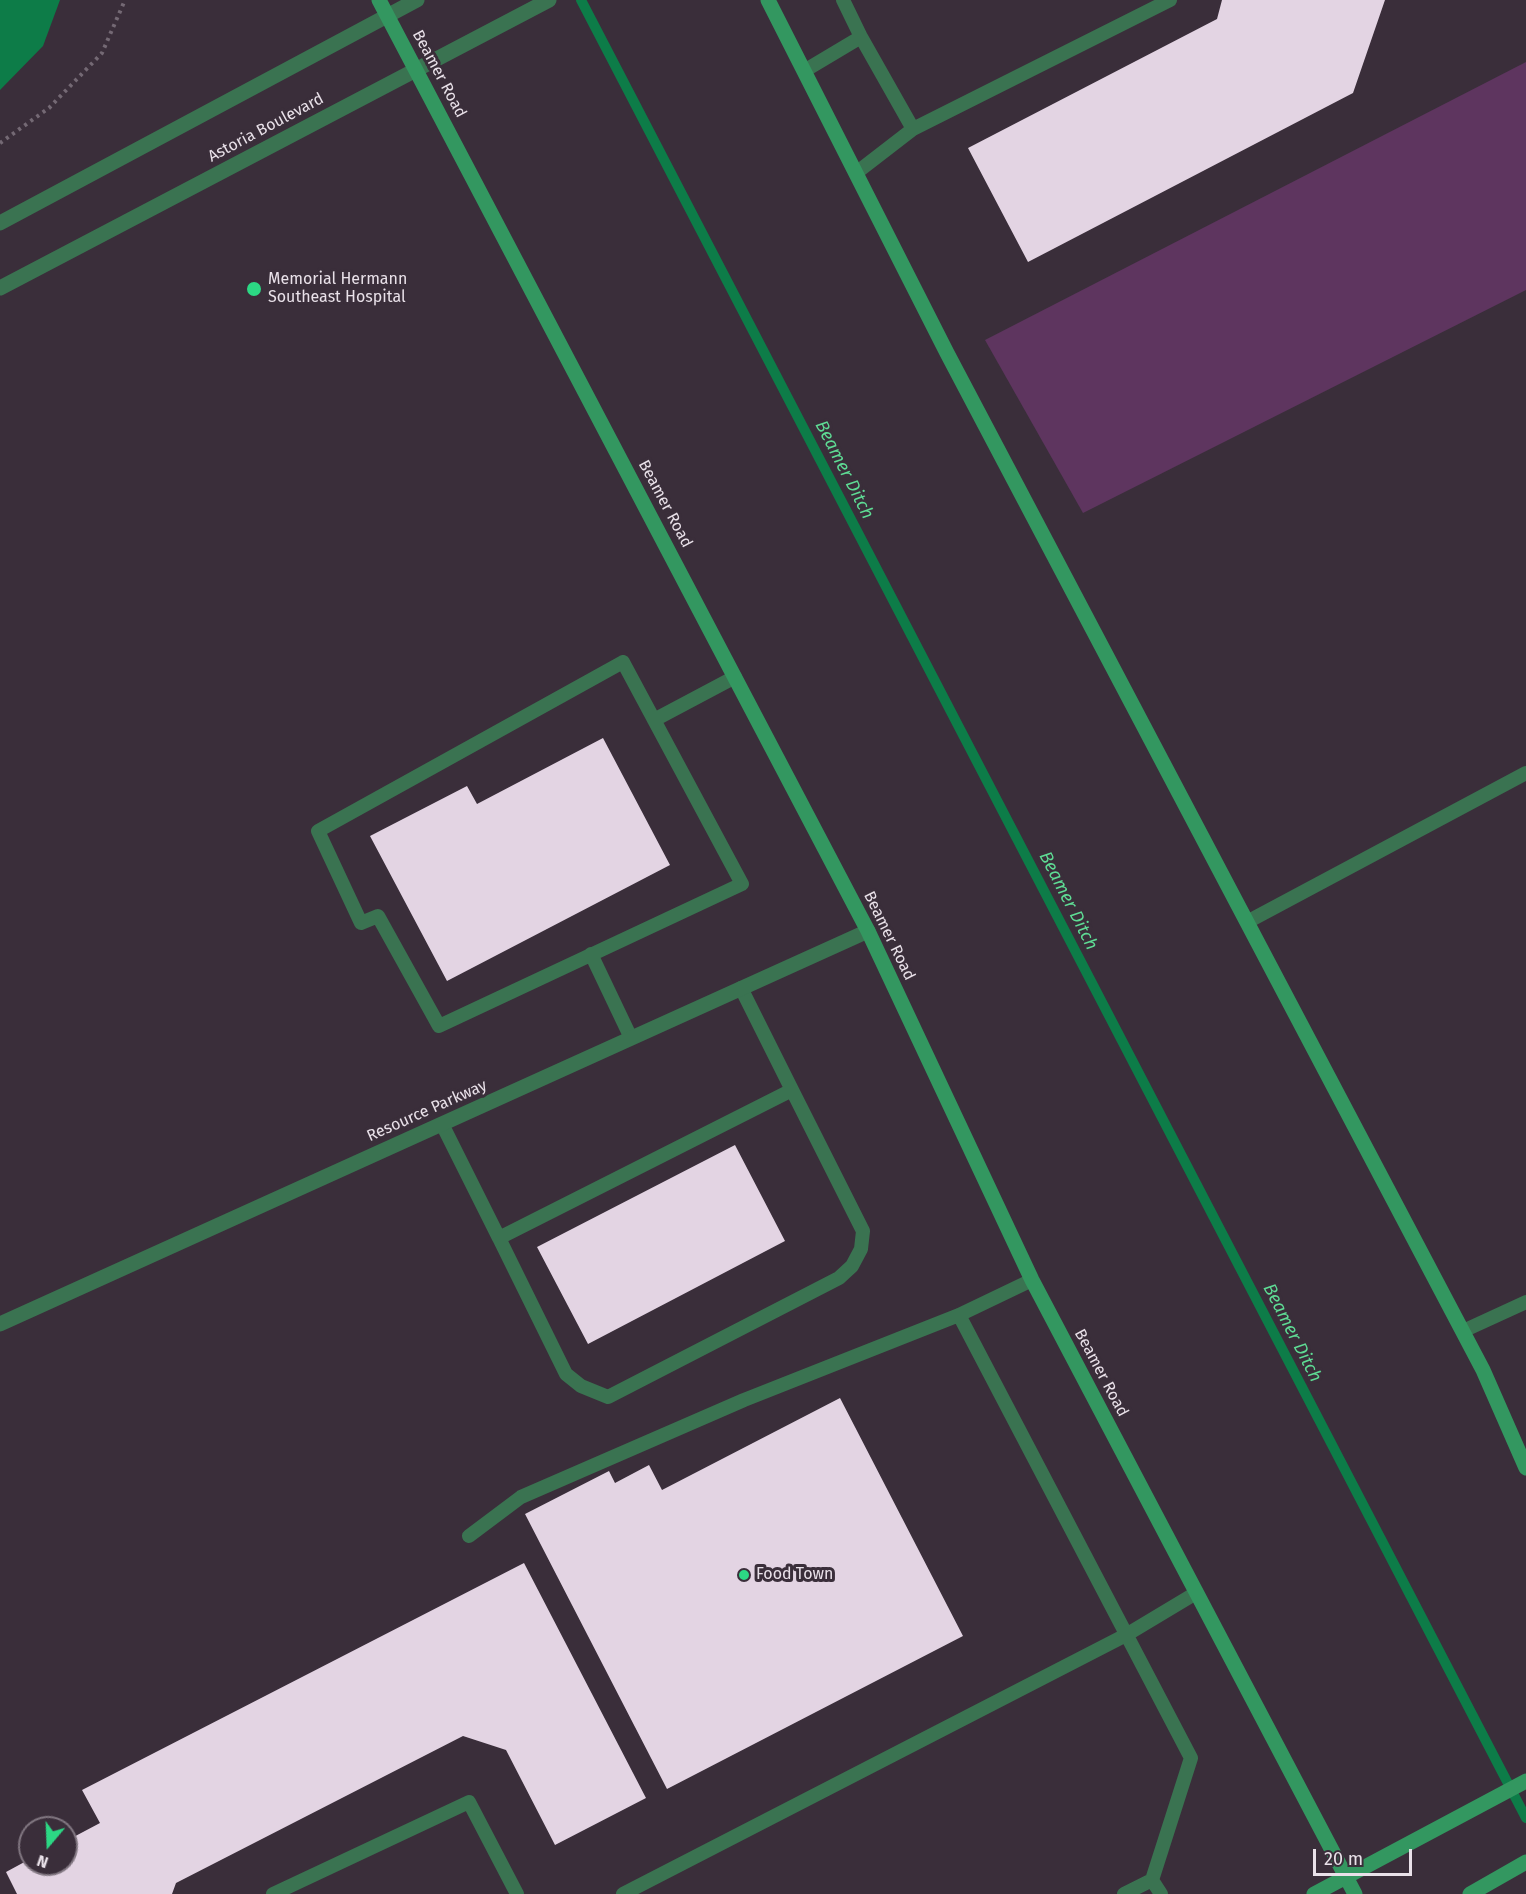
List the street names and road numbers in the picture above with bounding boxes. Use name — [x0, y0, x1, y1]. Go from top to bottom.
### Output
street label: Beamer Road — [408, 27, 470, 121]
street label: Astoria Boulevard — [205, 89, 327, 167]
street label: Beamer Road — [634, 457, 696, 551]
street label: Beamer Road — [859, 888, 919, 984]
street label: Resource Parkway — [364, 1076, 490, 1146]
street label: Beamer Road — [1070, 1326, 1132, 1420]

